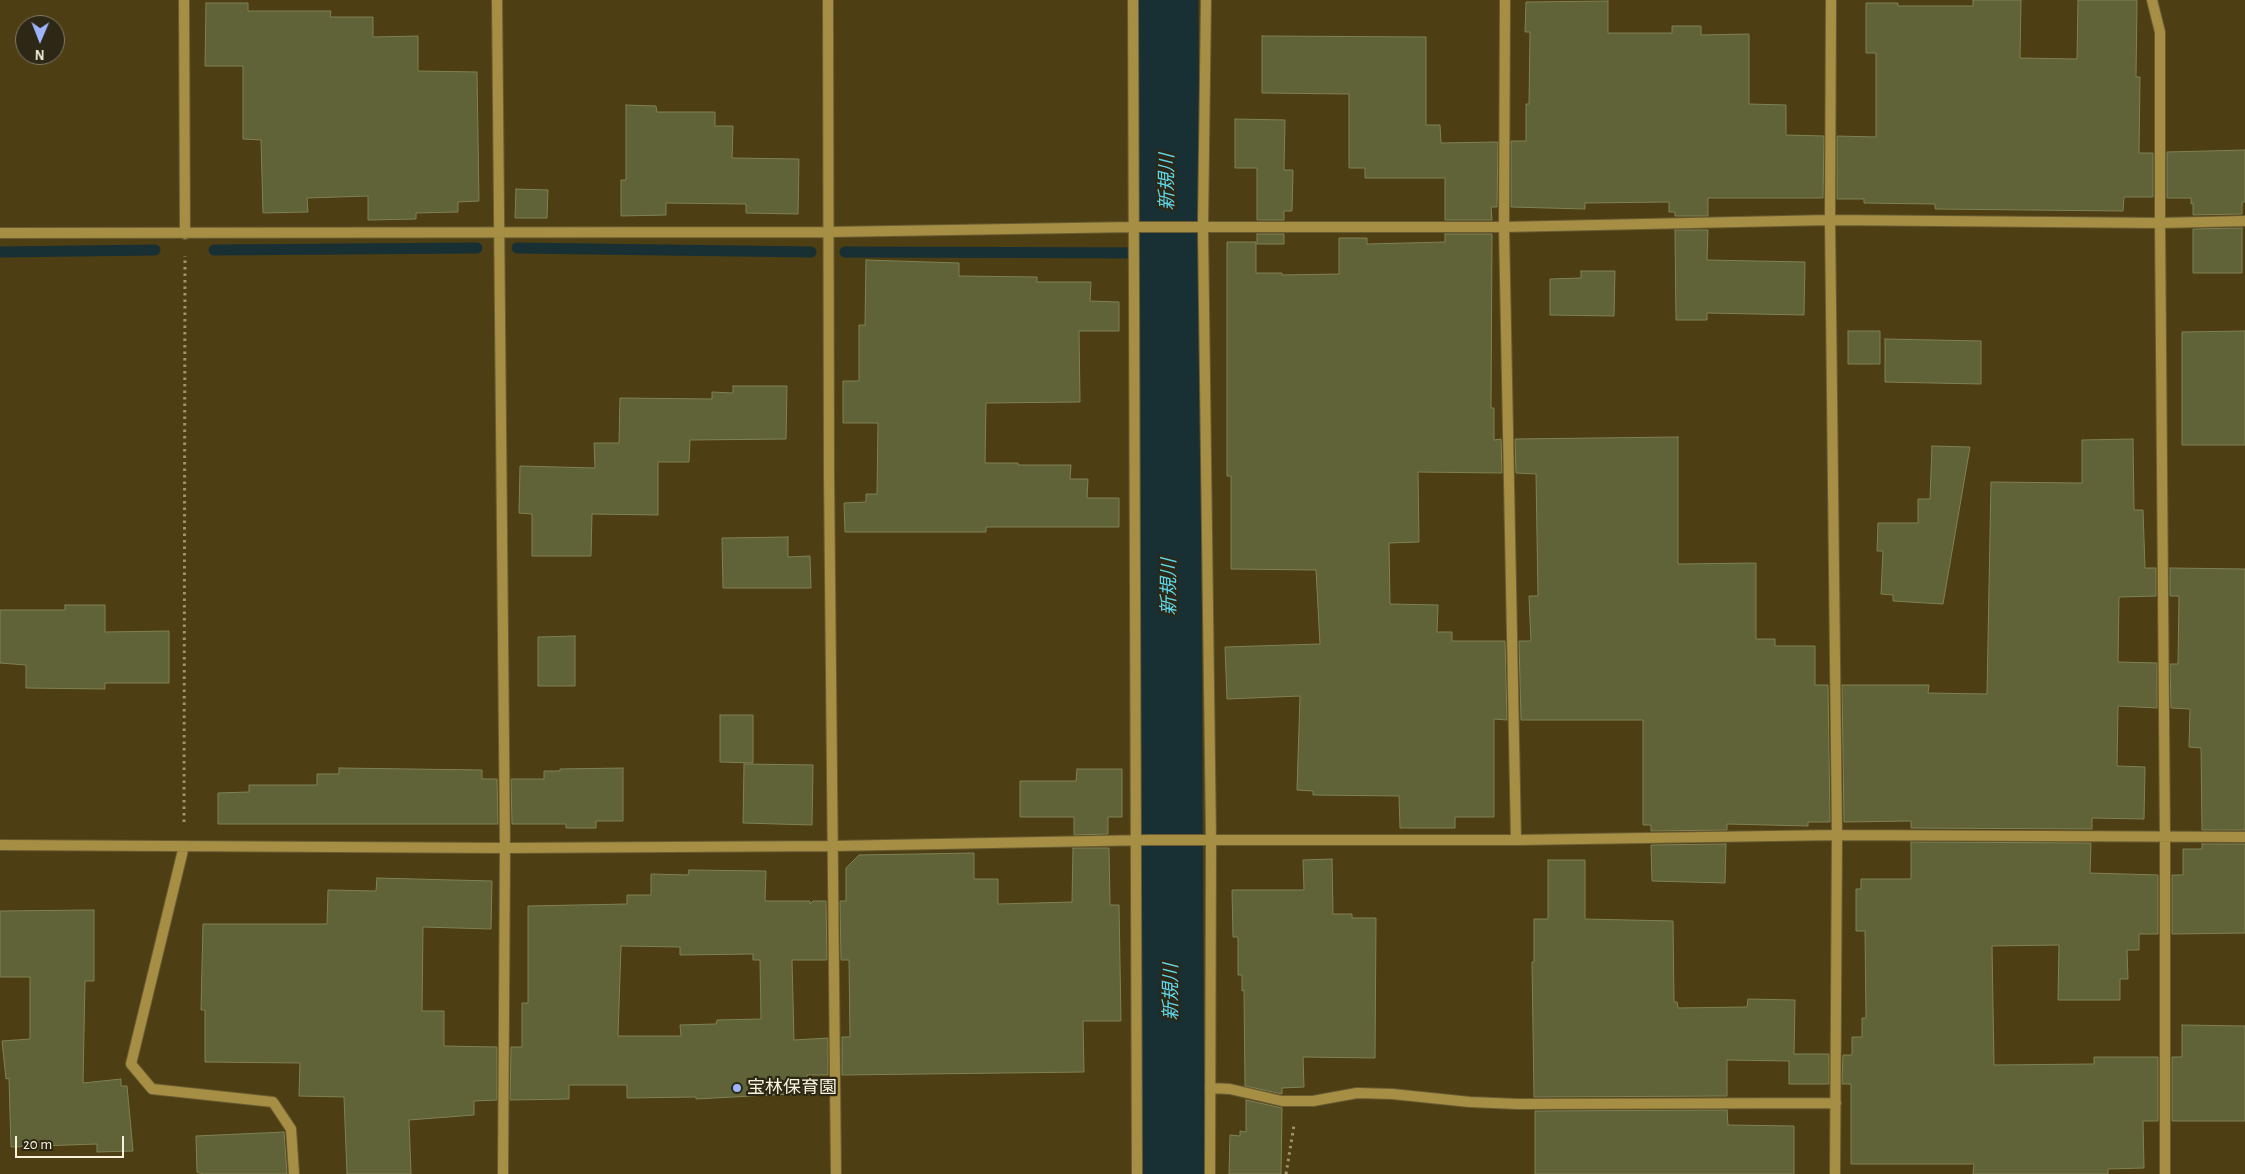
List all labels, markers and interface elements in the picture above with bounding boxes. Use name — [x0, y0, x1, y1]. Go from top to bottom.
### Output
north arrow — [15, 15, 65, 65]
text: N — [35, 47, 45, 61]
water label: 新規川 — [1156, 154, 1178, 210]
water label: 新規川 — [1158, 559, 1180, 615]
water label: 新規川 — [1160, 964, 1182, 1020]
place label: 宝林保育園 — [747, 1077, 837, 1099]
marker: 宝林保育園 — [731, 1082, 743, 1094]
scale bar — [18, 1126, 126, 1158]
text: 20 m — [23, 1137, 52, 1152]

